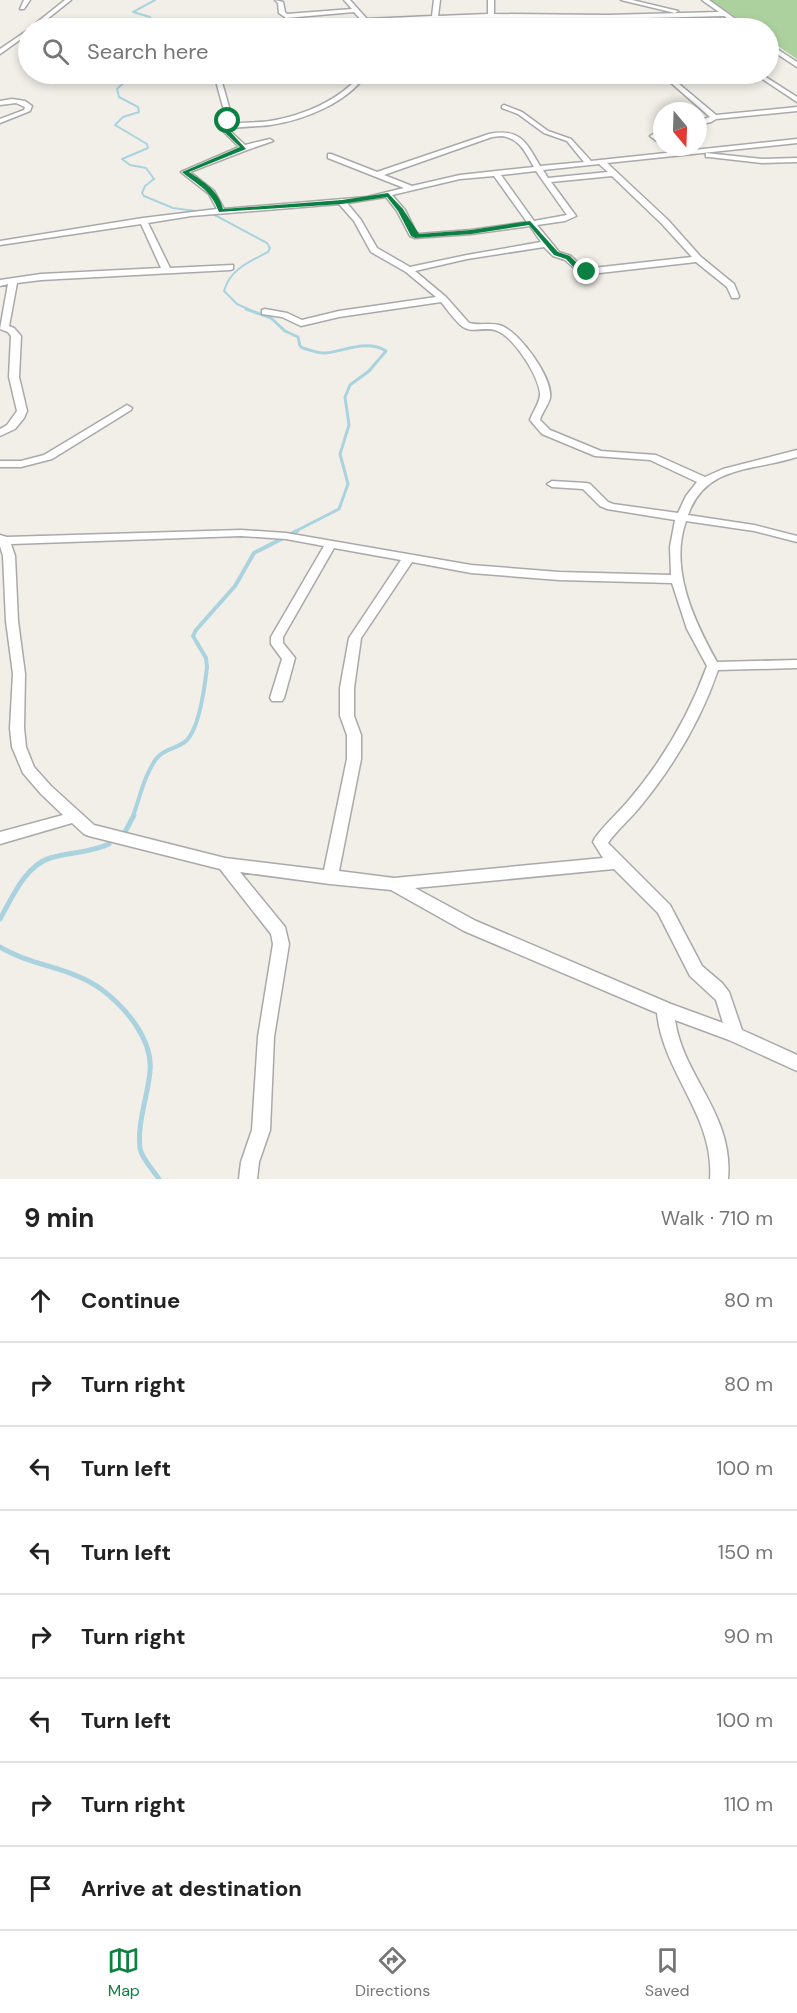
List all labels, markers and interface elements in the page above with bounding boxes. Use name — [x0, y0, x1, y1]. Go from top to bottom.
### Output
search box — [18, 18, 779, 84]
icon: search — [39, 35, 72, 68]
text: Search here — [87, 37, 208, 66]
north arrow — [653, 102, 707, 156]
route start — [214, 107, 240, 133]
route end — [573, 258, 599, 284]
text: 9 min — [24, 1201, 94, 1235]
text: Walk · 710 m — [661, 1205, 773, 1231]
icon: ahead — [24, 1284, 57, 1317]
text: Continue — [81, 1286, 180, 1315]
text: 80 m — [724, 1287, 773, 1313]
icon: right — [24, 1368, 57, 1401]
text: Turn right — [81, 1370, 186, 1399]
text: 80 m — [724, 1371, 773, 1397]
icon: left — [24, 1452, 57, 1485]
text: Turn left — [81, 1454, 171, 1483]
text: 100 m — [716, 1455, 773, 1481]
icon: left — [24, 1536, 57, 1569]
text: Turn left — [81, 1538, 171, 1567]
text: 150 m — [718, 1539, 773, 1565]
icon: right — [24, 1620, 57, 1653]
text: Turn right — [81, 1622, 186, 1651]
text: 90 m — [724, 1623, 773, 1649]
icon: left — [24, 1704, 57, 1737]
text: Turn left — [81, 1706, 171, 1735]
text: 100 m — [716, 1707, 773, 1733]
icon: right — [24, 1788, 57, 1821]
text: Turn right — [81, 1790, 186, 1819]
text: 110 m — [724, 1791, 773, 1817]
icon: arrive — [24, 1872, 57, 1905]
text: Arrive at destination — [81, 1874, 302, 1903]
tab: Map — [107, 1944, 140, 2001]
tab: Directions — [355, 1944, 430, 2001]
tab: Saved — [645, 1944, 690, 2001]

